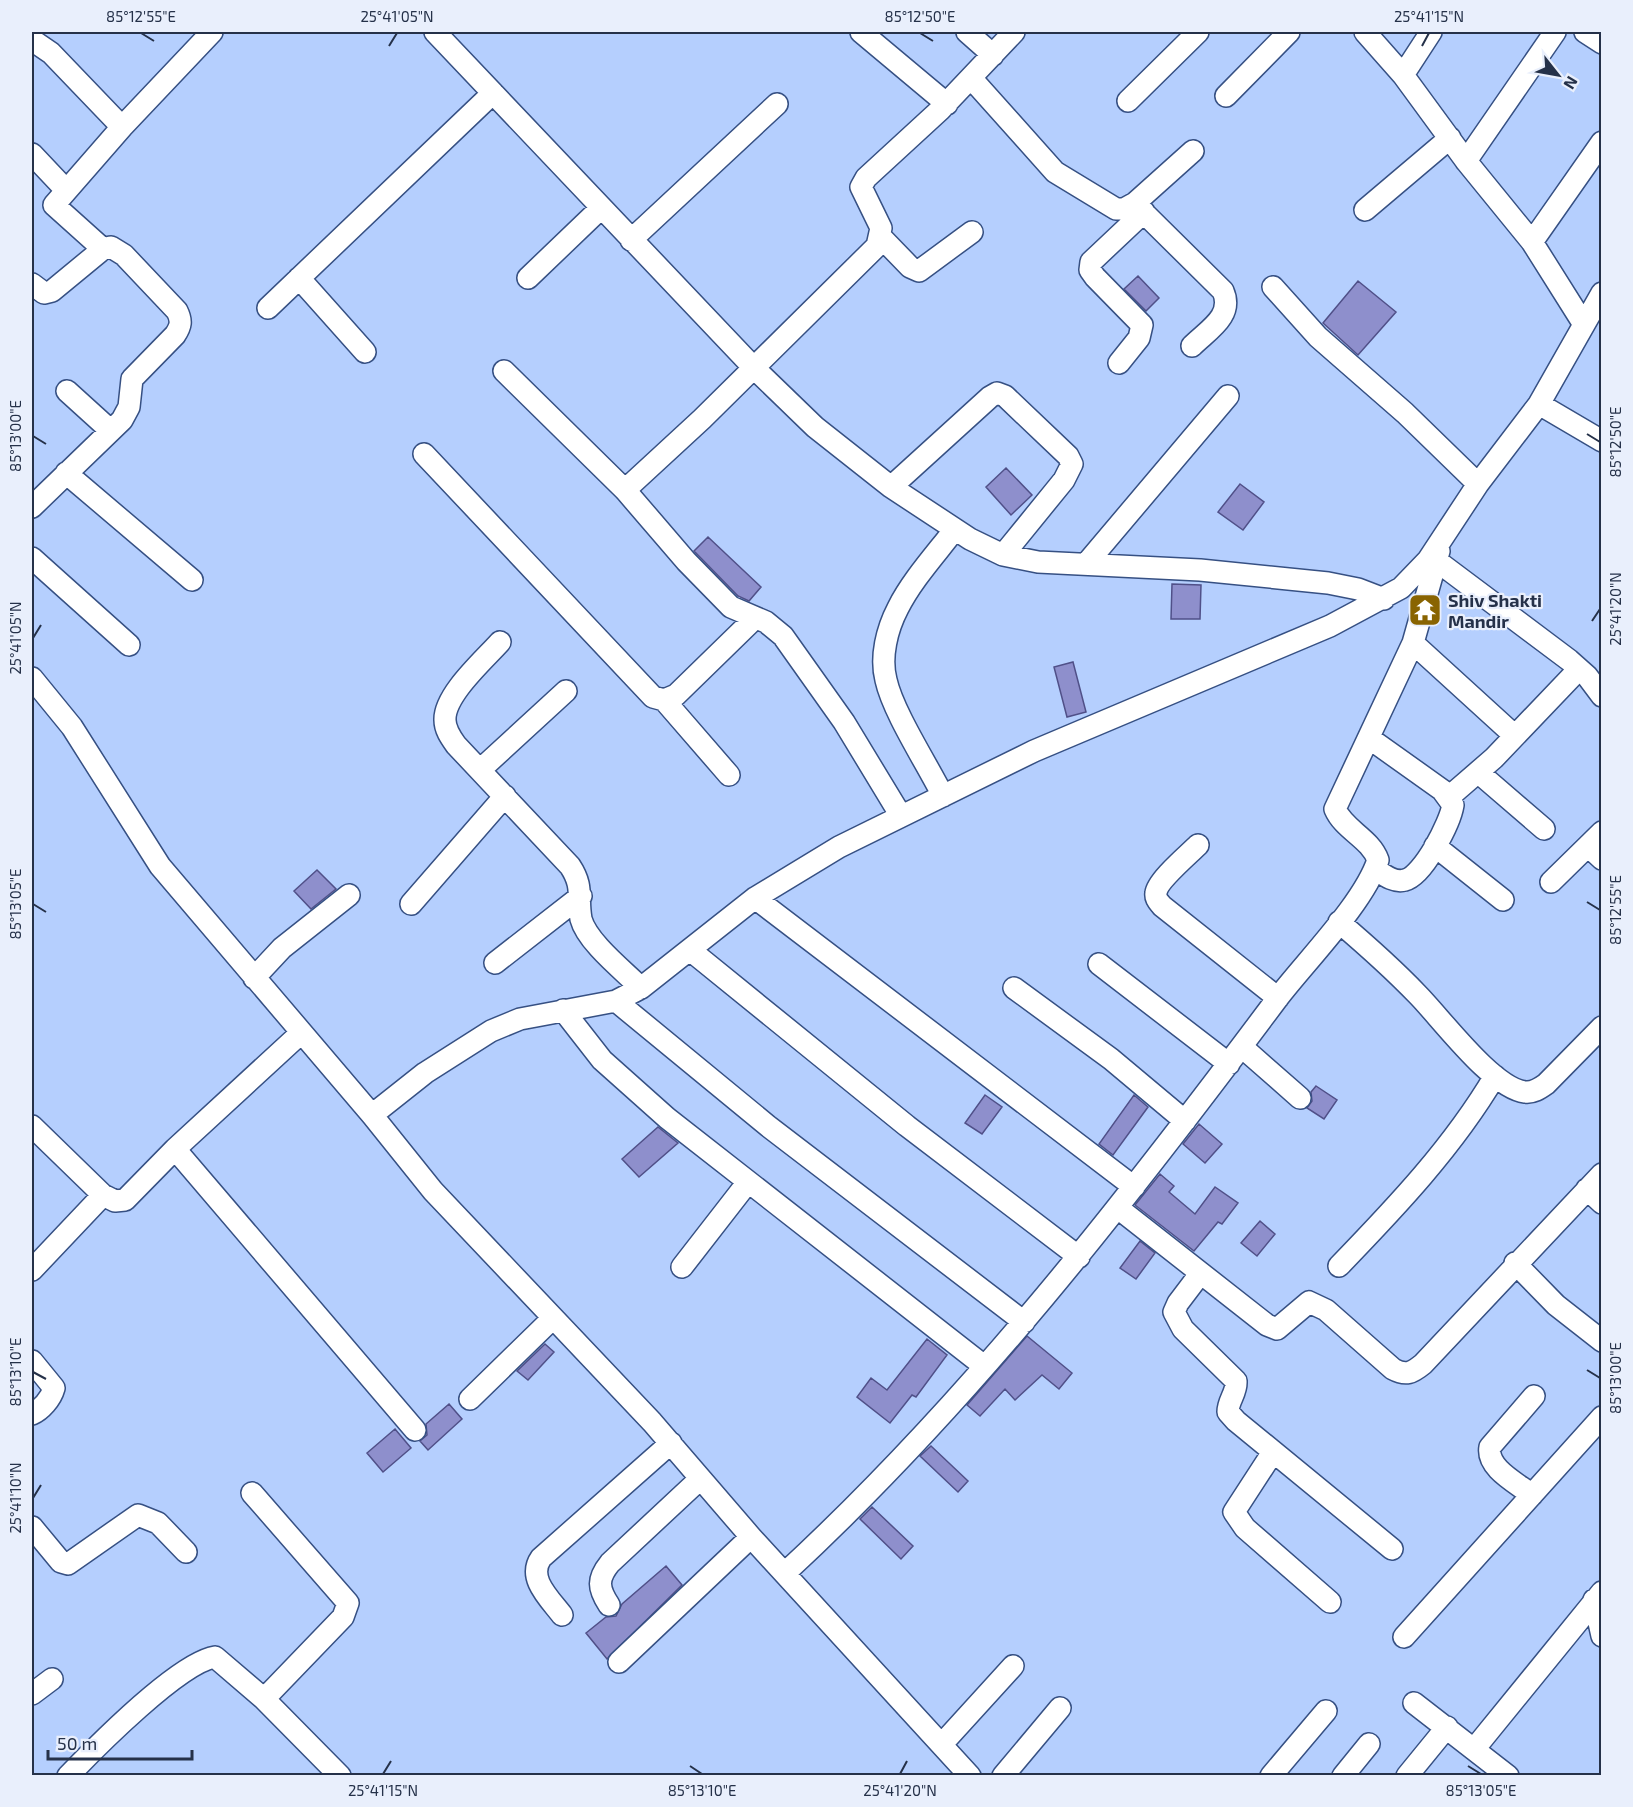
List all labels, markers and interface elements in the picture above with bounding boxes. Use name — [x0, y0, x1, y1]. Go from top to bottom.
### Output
text: 85°12'55"E — [106, 7, 176, 25]
text: 25°41'05"N — [360, 7, 434, 25]
text: 85°12'50"E — [885, 7, 955, 25]
text: 25°41'15"N — [1394, 7, 1464, 25]
north arrow — [1528, 45, 1588, 105]
text: N — [1560, 73, 1582, 93]
text: 85°13'00"E — [6, 400, 24, 472]
text: 85°12'50"E — [1606, 407, 1624, 477]
text: 25°41'20"N — [1606, 572, 1624, 646]
place label: Shiv Shakti Mandir — [1448, 589, 1542, 632]
temple icon: Shiv Shakti Mandir — [1407, 592, 1443, 628]
text: 25°41'05"N — [6, 601, 24, 675]
text: 85°13'05"E — [6, 869, 24, 939]
text: 85°12'55"E — [1606, 875, 1624, 945]
text: 85°13'10"E — [6, 1338, 24, 1406]
text: 85°13'00"E — [1606, 1342, 1624, 1414]
text: 25°41'10"N — [6, 1462, 24, 1534]
scale bar — [48, 1723, 192, 1761]
text: 50 m — [57, 1732, 97, 1754]
text: 25°41'15"N — [348, 1781, 418, 1799]
text: 85°13'10"E — [668, 1781, 736, 1799]
text: 25°41'20"N — [863, 1781, 937, 1799]
text: 85°13'05"E — [1446, 1781, 1516, 1799]

